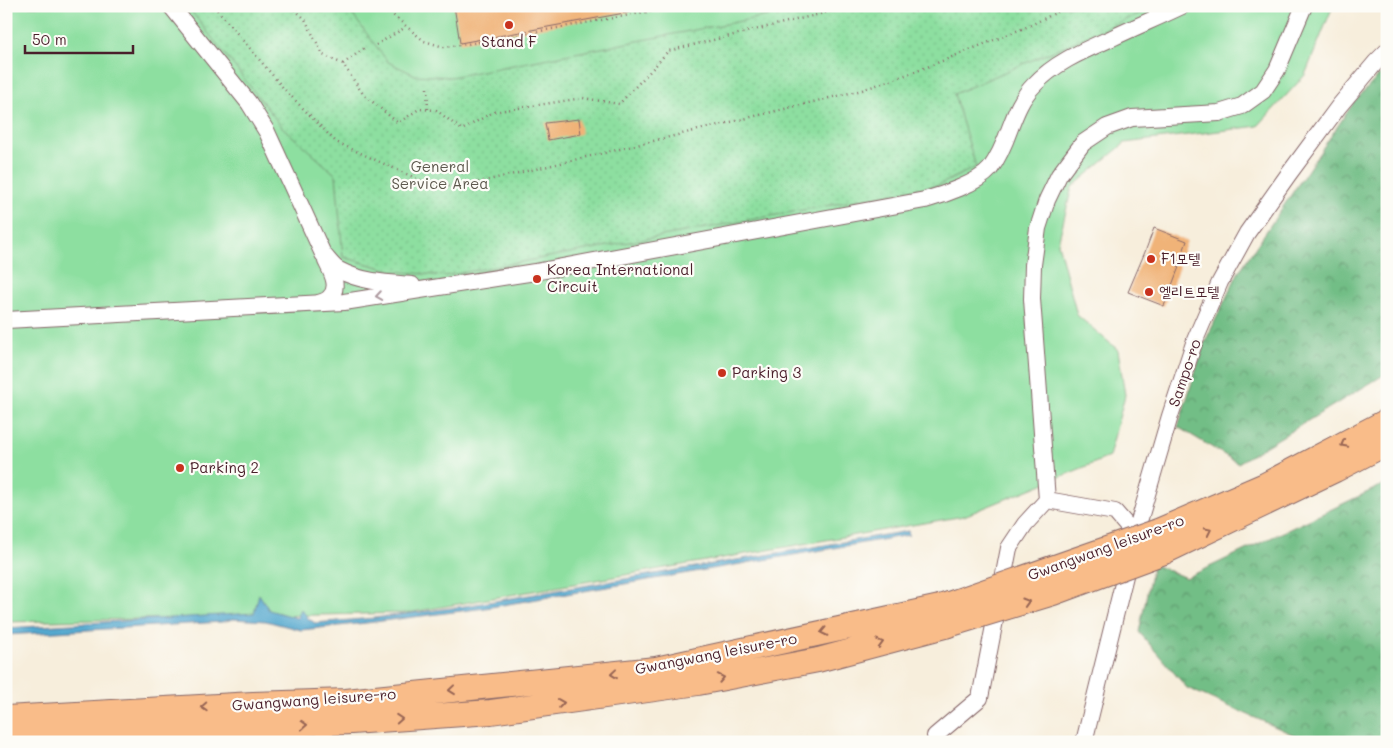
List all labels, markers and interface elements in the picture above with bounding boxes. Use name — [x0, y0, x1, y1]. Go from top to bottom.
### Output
marker: Stand F — [503, 19, 515, 31]
scale bar — [25, 22, 132, 54]
text: 50 m — [32, 29, 67, 49]
place label: Stand F — [481, 31, 537, 51]
park label: General Service Area — [391, 156, 489, 193]
place label: F1모텔 — [1161, 248, 1200, 268]
marker: F1모텔 — [1145, 253, 1157, 265]
place label: Korea International Circuit — [547, 259, 693, 296]
marker: Korea International Circuit — [531, 273, 543, 285]
place label: 엘리트모텔 — [1159, 281, 1219, 301]
marker: 엘리트모텔 — [1143, 286, 1155, 298]
one-way arrow — [375, 291, 383, 301]
street label: Sampo-ro — [1163, 336, 1205, 409]
place label: Parking 3 — [732, 362, 801, 382]
marker: Parking 3 — [716, 367, 728, 379]
one-way arrow — [1340, 438, 1349, 448]
place label: Parking 2 — [190, 457, 259, 477]
marker: Parking 2 — [174, 462, 186, 474]
street label: Gwangwang leisure-ro — [1025, 509, 1187, 585]
one-way arrow — [1203, 526, 1212, 537]
one-way arrow — [1021, 597, 1029, 607]
one-way arrow — [820, 626, 829, 637]
street label: Gwangwang leisure-ro — [633, 627, 799, 679]
one-way arrow — [875, 638, 884, 649]
one-way arrow — [609, 668, 617, 679]
one-way arrow — [717, 673, 726, 684]
street label: Gwangwang leisure-ro — [231, 683, 397, 715]
one-way arrow — [448, 684, 456, 695]
one-way arrow — [557, 698, 565, 709]
one-way arrow — [200, 702, 208, 713]
one-way arrow — [395, 714, 403, 725]
one-way arrow — [300, 719, 308, 730]

